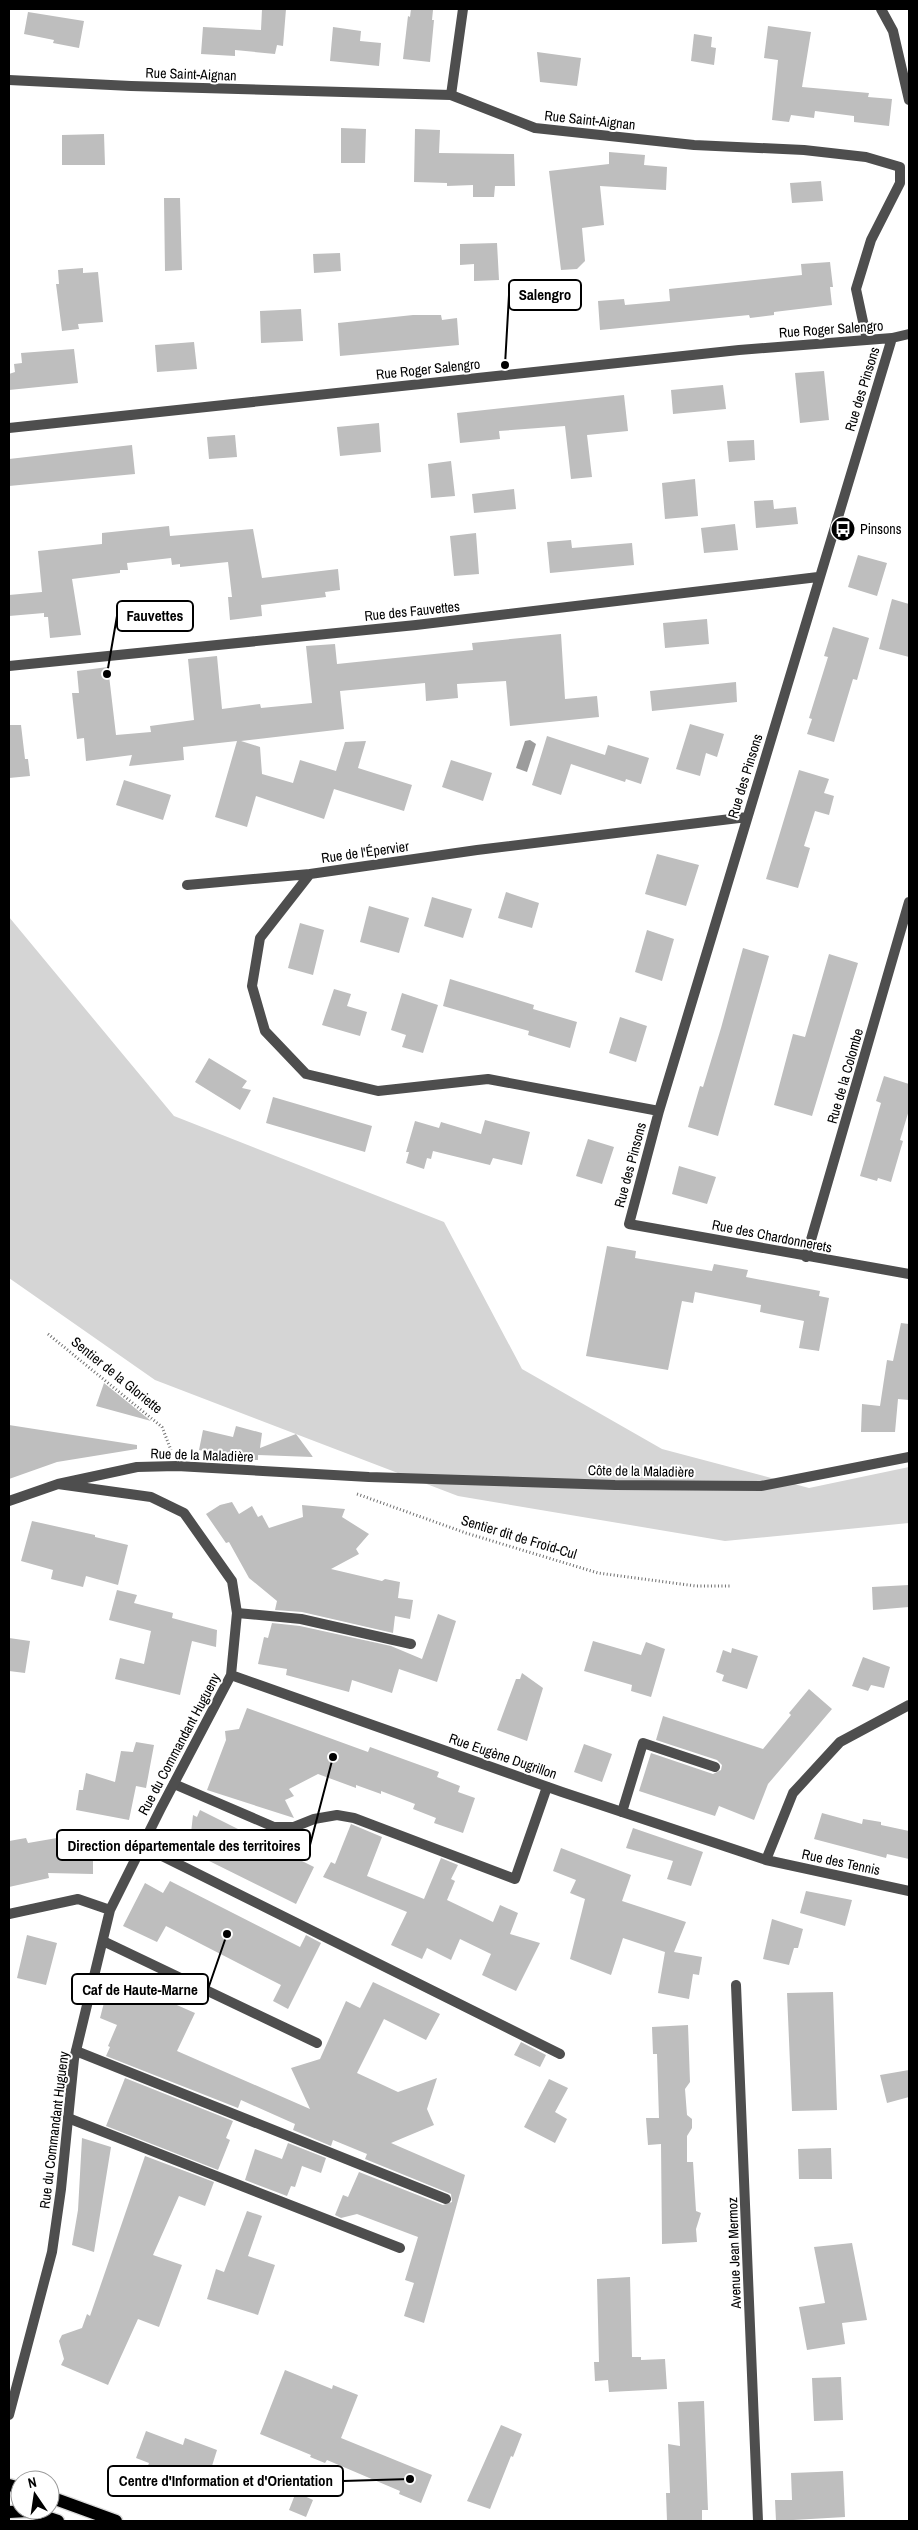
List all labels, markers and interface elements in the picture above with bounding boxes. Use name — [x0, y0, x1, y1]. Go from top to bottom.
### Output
street label: Rue Saint-Aignan — [145, 63, 237, 85]
street label: Rue Saint-Aignan — [544, 106, 636, 134]
callout: Salengro — [509, 280, 581, 310]
text: Salengro — [519, 284, 571, 305]
street label: Rue Roger Salengro — [778, 316, 884, 342]
street label: Rue des Pinsons — [841, 344, 883, 433]
street label: Rue Roger Salengro — [375, 355, 481, 383]
bus stop icon: Pinsons — [830, 516, 856, 542]
place label: Pinsons — [860, 520, 902, 538]
street label: Rue des Fauvettes — [363, 597, 461, 625]
callout: Fauvettes — [117, 601, 193, 631]
text: Fauvettes — [127, 605, 184, 626]
street label: Rue des Pinsons — [724, 731, 766, 820]
street label: Rue de l'Épervier — [320, 837, 410, 867]
street label: Rue de la Colombe — [823, 1026, 867, 1126]
street label: Rue des Pinsons — [610, 1120, 650, 1210]
street label: Rue des Chardonnerets — [710, 1216, 834, 1257]
street label: Sentier de la Gloriette — [68, 1333, 166, 1417]
street label: Rue de la Maladière — [150, 1444, 254, 1466]
street label: Côte de la Maladière — [588, 1461, 694, 1481]
street label: Sentier dit de Froid-Cul — [459, 1511, 579, 1563]
street label: Rue du Commandant Hugueny — [134, 1670, 224, 1818]
street label: Rue Eugène Dugrillon — [447, 1729, 559, 1783]
callout: Direction départementale des territoires — [57, 1830, 310, 1860]
text: Direction départementale des territoires — [67, 1835, 301, 1856]
street label: Rue des Tennis — [800, 1845, 882, 1879]
callout: Caf de Haute-Marne — [72, 1974, 208, 2004]
text: Caf de Haute-Marne — [82, 1979, 198, 2000]
street label: Rue du Commandant Hugueny — [35, 2050, 73, 2210]
street label: Avenue Jean Mermoz — [723, 2197, 745, 2310]
callout: Centre d'Information et d'Orientation — [108, 2466, 343, 2496]
north arrow — [10, 2470, 60, 2520]
text: Centre d'Information et d'Orientation — [119, 2470, 333, 2491]
text: N — [26, 2473, 38, 2492]

